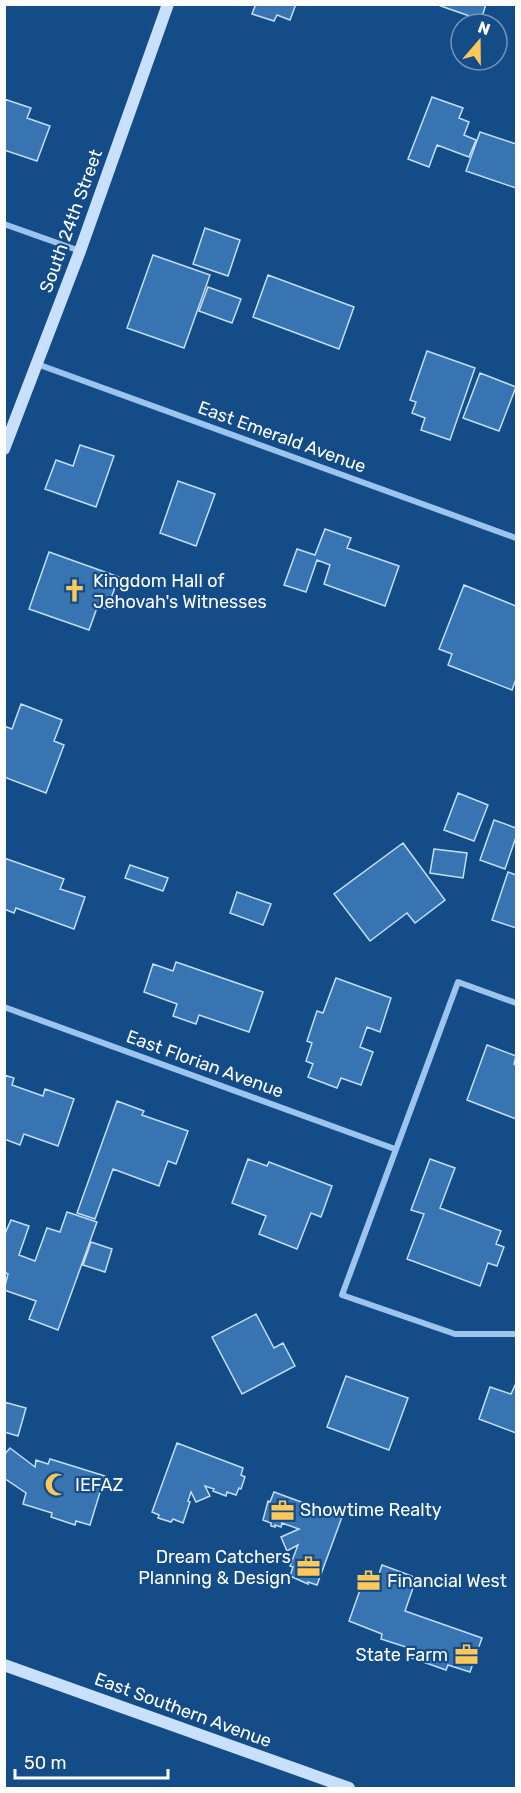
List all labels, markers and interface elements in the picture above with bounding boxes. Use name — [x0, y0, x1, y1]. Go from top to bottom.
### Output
north arrow — [449, 12, 509, 72]
text: N — [475, 17, 493, 39]
street label: South 24th Street — [35, 146, 107, 296]
street label: East Emerald Avenue — [195, 396, 369, 478]
place label: Kingdom Hall of Jehovah's Witnesses — [93, 570, 267, 613]
church icon: Kingdom Hall of Jehovah's Witnesses — [62, 578, 88, 604]
street label: East Florian Avenue — [123, 1025, 287, 1103]
mosque icon: IEFAZ — [44, 1472, 70, 1498]
place label: IEFAZ — [75, 1474, 124, 1496]
office icon: Showtime Realty — [269, 1497, 295, 1523]
place label: Showtime Realty — [300, 1499, 442, 1521]
place label: Dream Catchers Planning & Design — [138, 1546, 291, 1589]
office icon: Dream Catchers Planning & Design — [296, 1554, 322, 1580]
office icon: Financial West — [356, 1568, 382, 1594]
place label: Financial West — [387, 1570, 507, 1592]
office icon: State Farm — [453, 1642, 479, 1668]
place label: State Farm — [356, 1644, 448, 1666]
street label: East Southern Avenue — [92, 1668, 274, 1752]
scale bar — [15, 1742, 168, 1780]
text: 50 m — [24, 1752, 67, 1774]

